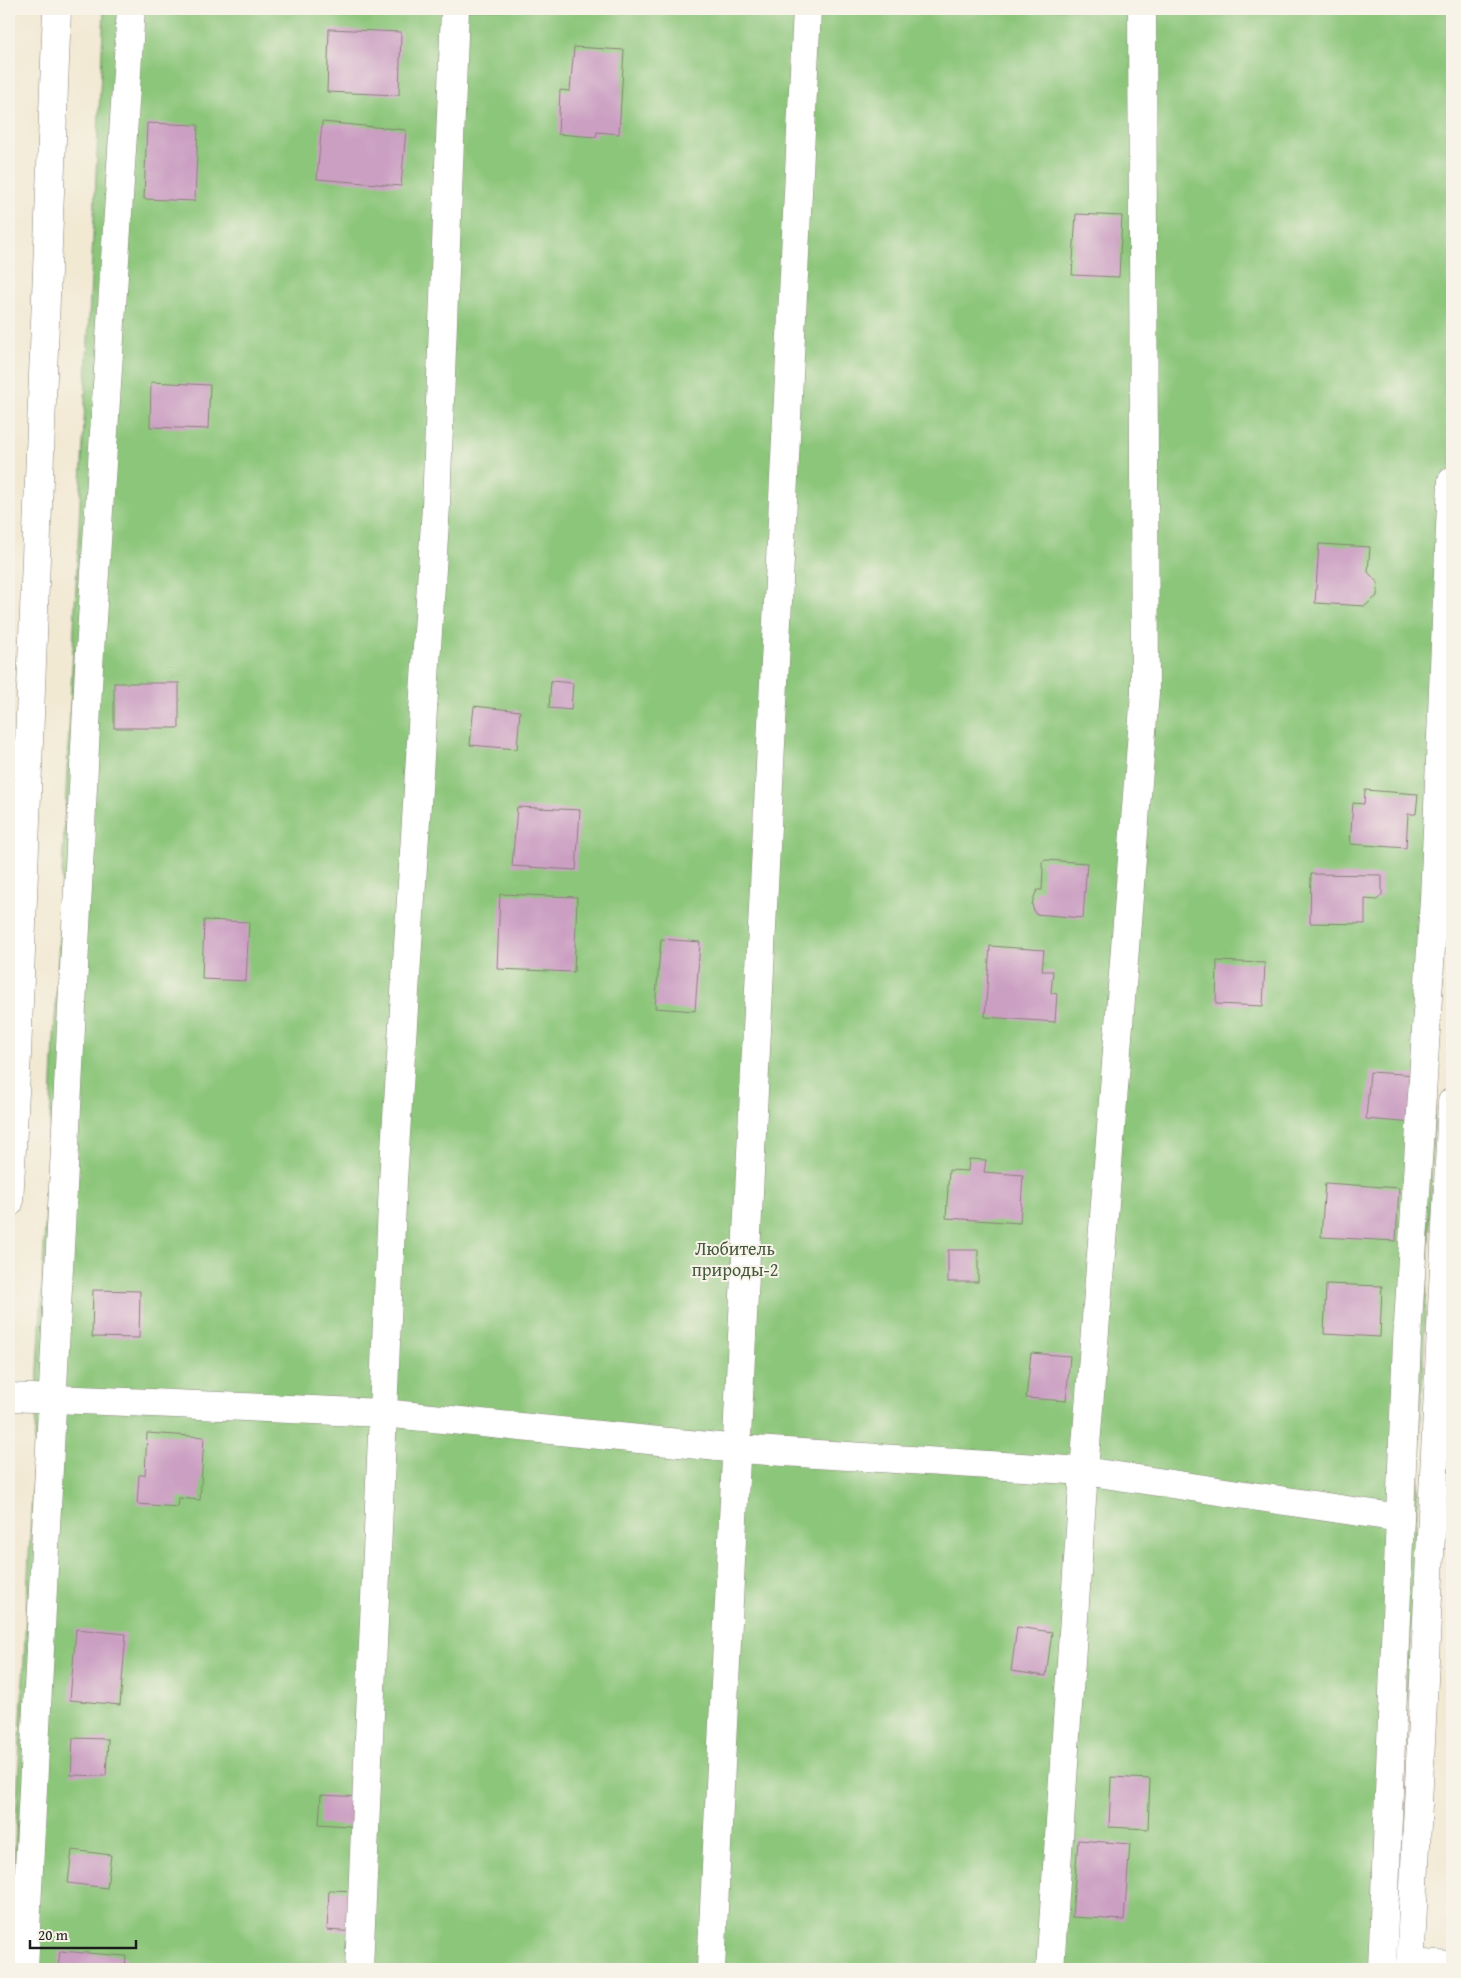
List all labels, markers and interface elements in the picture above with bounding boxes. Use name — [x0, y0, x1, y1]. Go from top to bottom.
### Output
park label: Любитель природы-2 — [692, 1235, 778, 1283]
scale bar — [30, 1918, 136, 1950]
text: 20 m — [38, 1924, 69, 1945]

